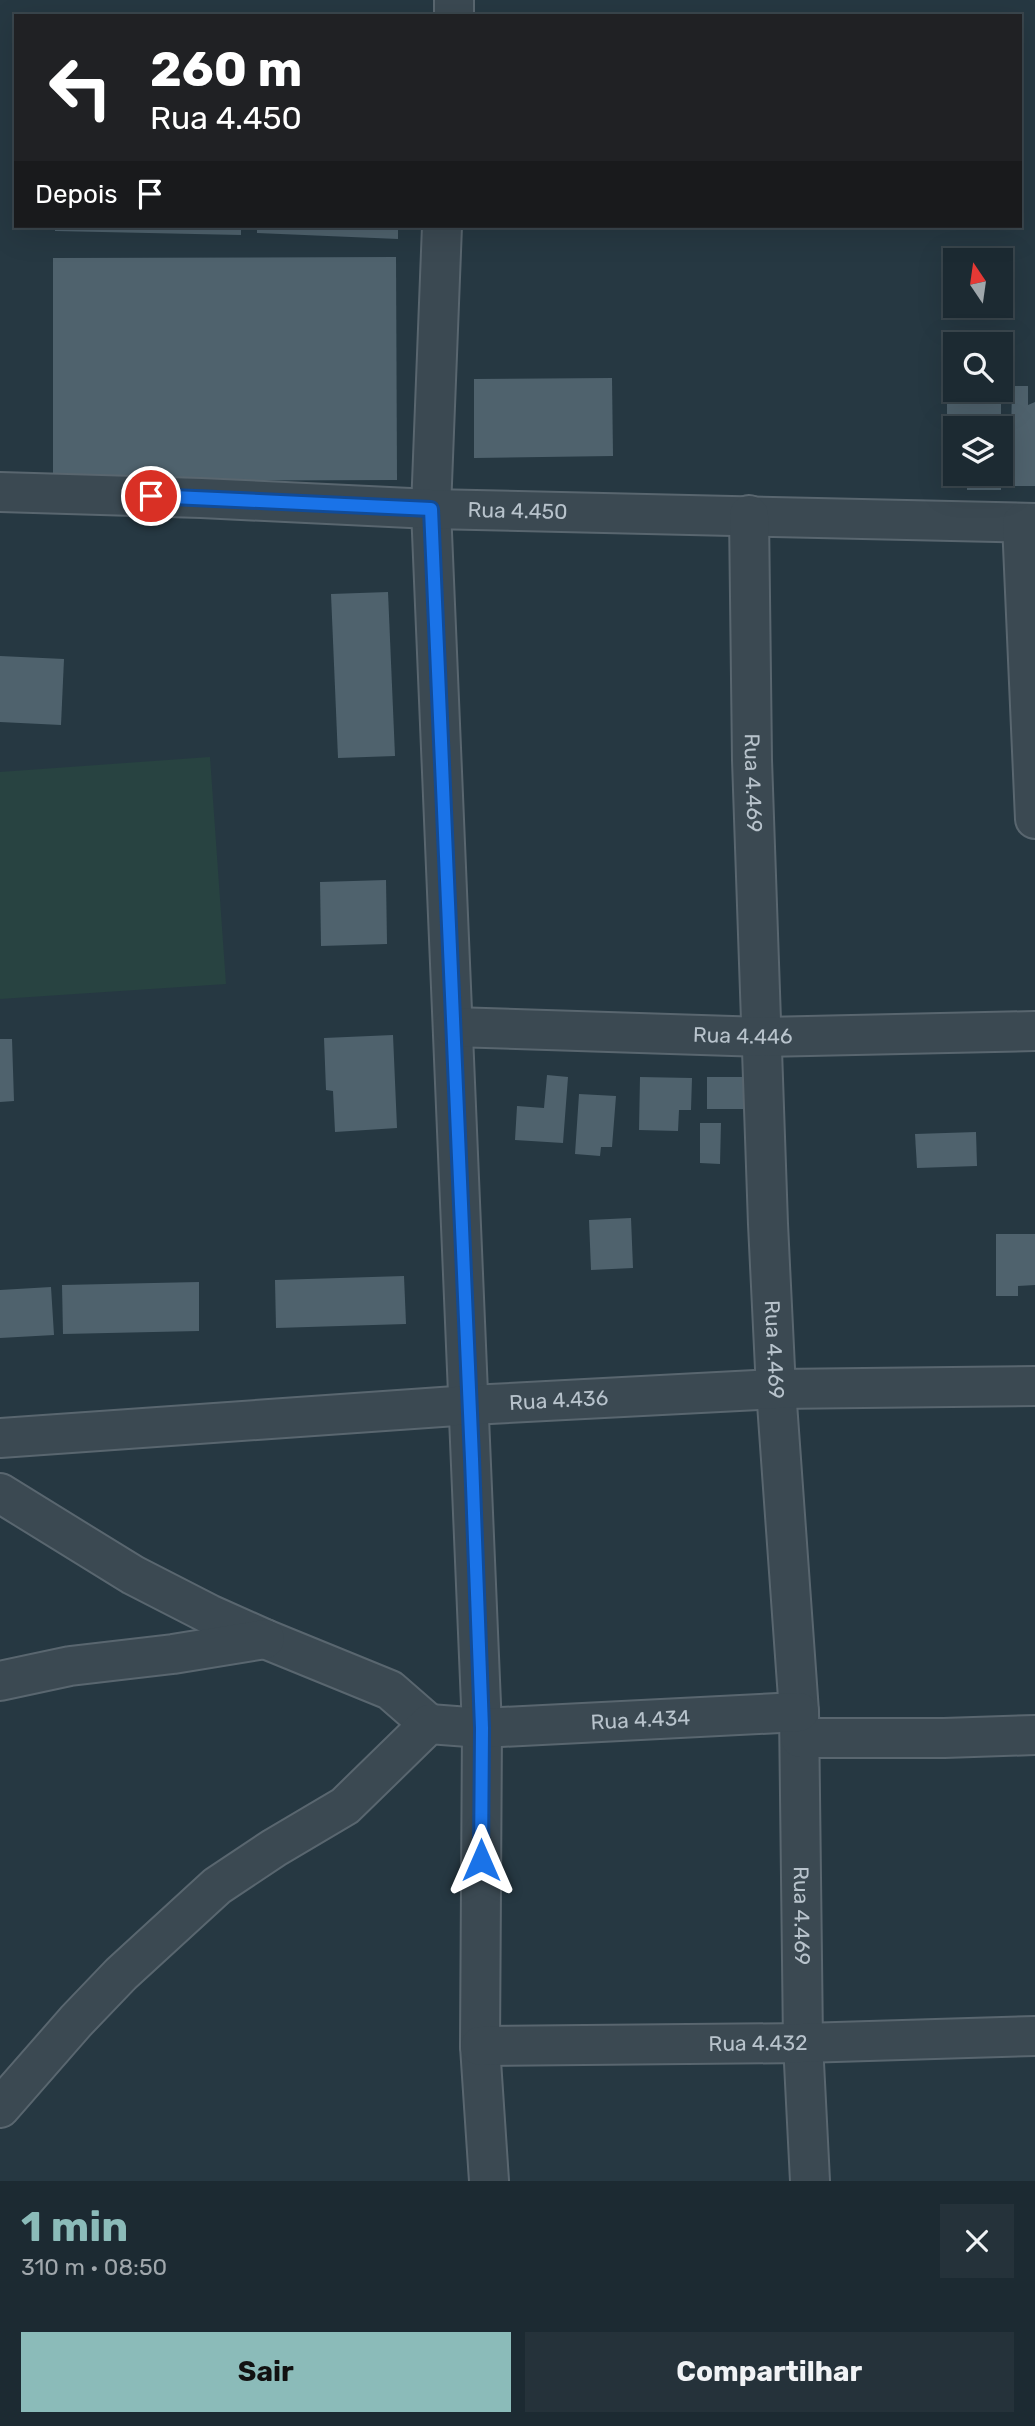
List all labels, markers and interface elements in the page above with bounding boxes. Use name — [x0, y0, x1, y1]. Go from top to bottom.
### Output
text: 260 m — [150, 40, 302, 98]
icon: left — [35, 42, 126, 133]
text: Rua 4.450 — [150, 99, 302, 137]
icon: arrive — [131, 175, 169, 213]
text: Depois — [35, 179, 117, 210]
north arrow — [943, 248, 1013, 318]
map controls — [943, 248, 1013, 486]
button: search — [943, 332, 1013, 402]
button: layers — [943, 416, 1013, 486]
pin — [121, 466, 181, 526]
icon: arrive — [132, 477, 170, 515]
street label: Rua 4.450 — [467, 497, 568, 524]
street label: Rua 4.469 — [740, 733, 767, 833]
street label: Rua 4.446 — [693, 1022, 793, 1049]
street label: Rua 4.469 — [760, 1299, 790, 1400]
street label: Rua 4.436 — [509, 1385, 609, 1415]
street label: Rua 4.434 — [590, 1705, 691, 1734]
position arrow — [444, 1823, 518, 1897]
street label: Rua 4.469 — [789, 1866, 815, 1965]
street label: Rua 4.432 — [708, 2030, 808, 2056]
text: 1 min — [21, 2202, 128, 2252]
button: close — [940, 2204, 1014, 2278]
text: 310 m · 08:50 — [21, 2253, 167, 2281]
button: Sair — [21, 2332, 511, 2412]
button: Compartilhar — [525, 2332, 1014, 2412]

